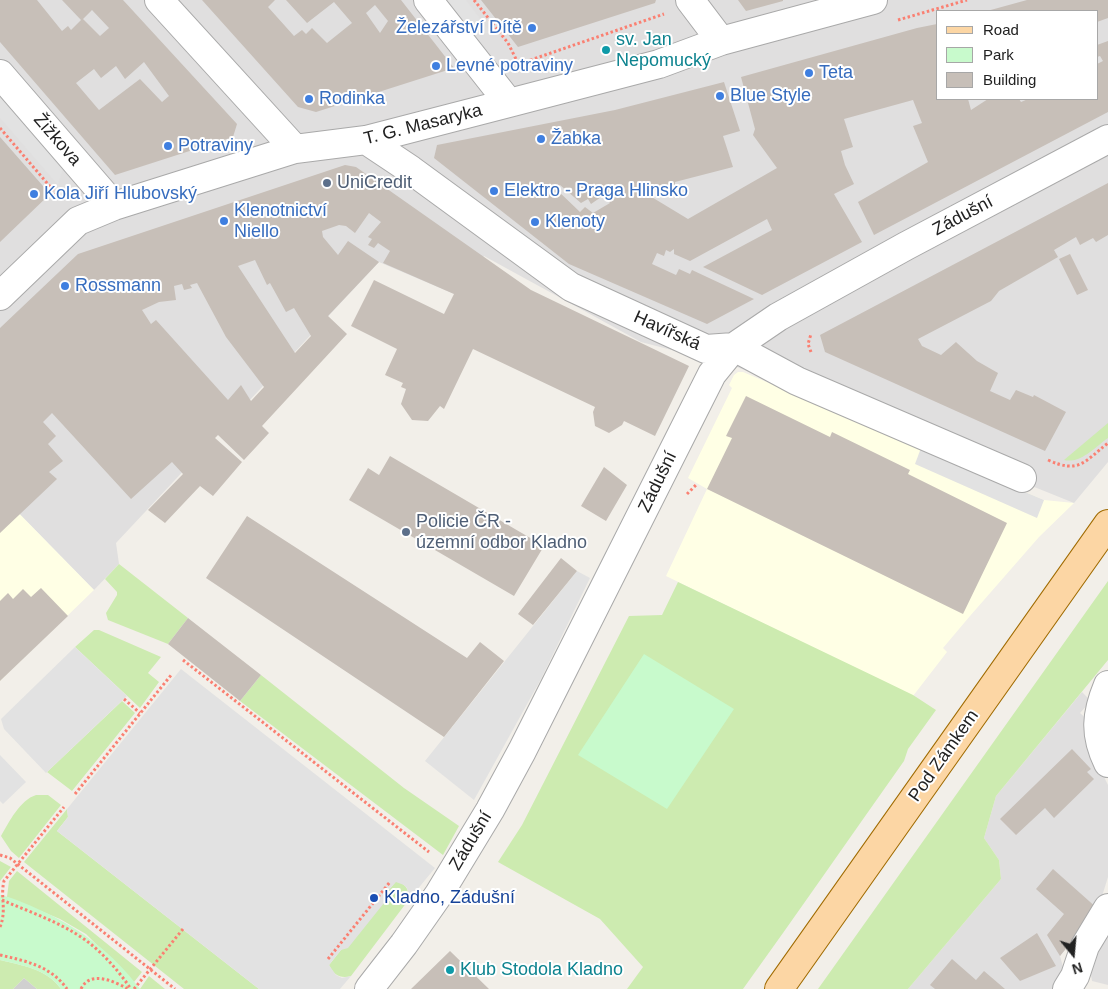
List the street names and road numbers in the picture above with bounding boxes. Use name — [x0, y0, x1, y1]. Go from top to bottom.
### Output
street label: T. G. Masaryka — [362, 100, 484, 150]
street label: Žižkova — [29, 110, 85, 170]
street label: Zádušní — [929, 191, 997, 241]
street label: Havířská — [630, 307, 704, 355]
street label: Zádušní — [634, 448, 682, 516]
street label: Pod Zámkem — [904, 706, 984, 806]
street label: Zádušní — [445, 808, 497, 874]

